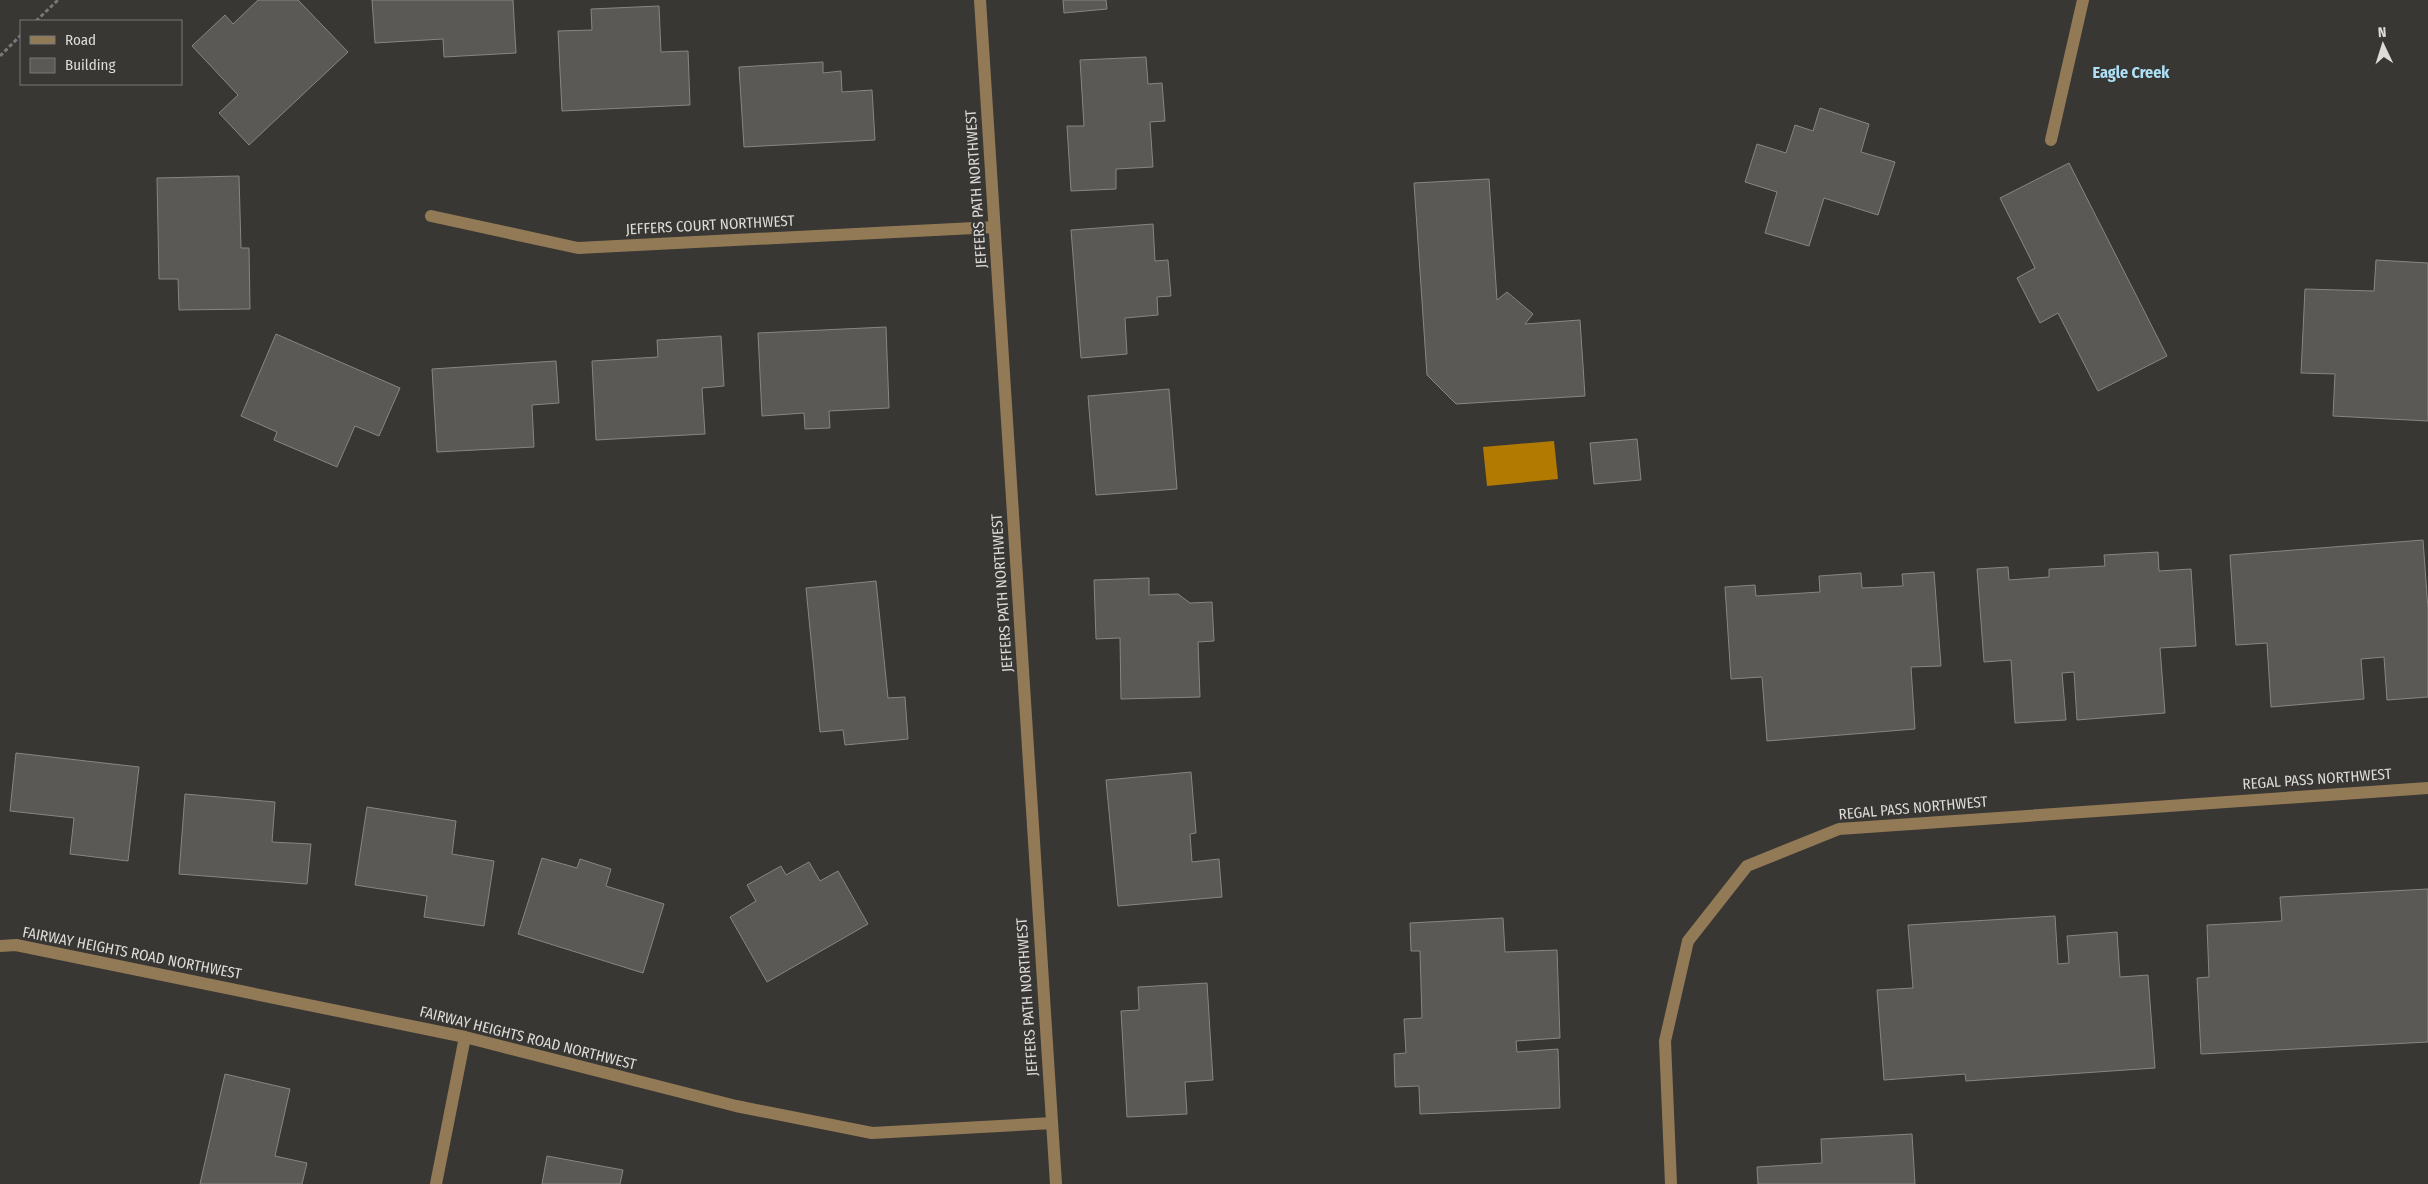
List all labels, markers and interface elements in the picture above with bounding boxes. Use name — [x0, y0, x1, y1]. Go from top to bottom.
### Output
legend — [20, 20, 182, 85]
north arrow — [2358, 20, 2408, 70]
text: N — [2377, 24, 2387, 41]
text: Road — [65, 31, 96, 49]
text: Building — [65, 56, 116, 74]
district label: Eagle Creek — [2093, 63, 2170, 82]
street label: JEFFERS PATH NORTHWEST — [961, 109, 991, 269]
street label: JEFFERS COURT NORTHWEST — [625, 212, 795, 238]
street label: JEFFERS PATH NORTHWEST — [987, 513, 1017, 673]
street label: REGAL PASS NORTHWEST — [2242, 765, 2392, 793]
street label: REGAL PASS NORTHWEST — [1838, 793, 1988, 823]
street label: JEFFERS PATH NORTHWEST — [1012, 917, 1042, 1077]
street label: FAIRWAY HEIGHTS ROAD NORTHWEST — [21, 923, 243, 983]
street label: FAIRWAY HEIGHTS ROAD NORTHWEST — [418, 1002, 638, 1074]

